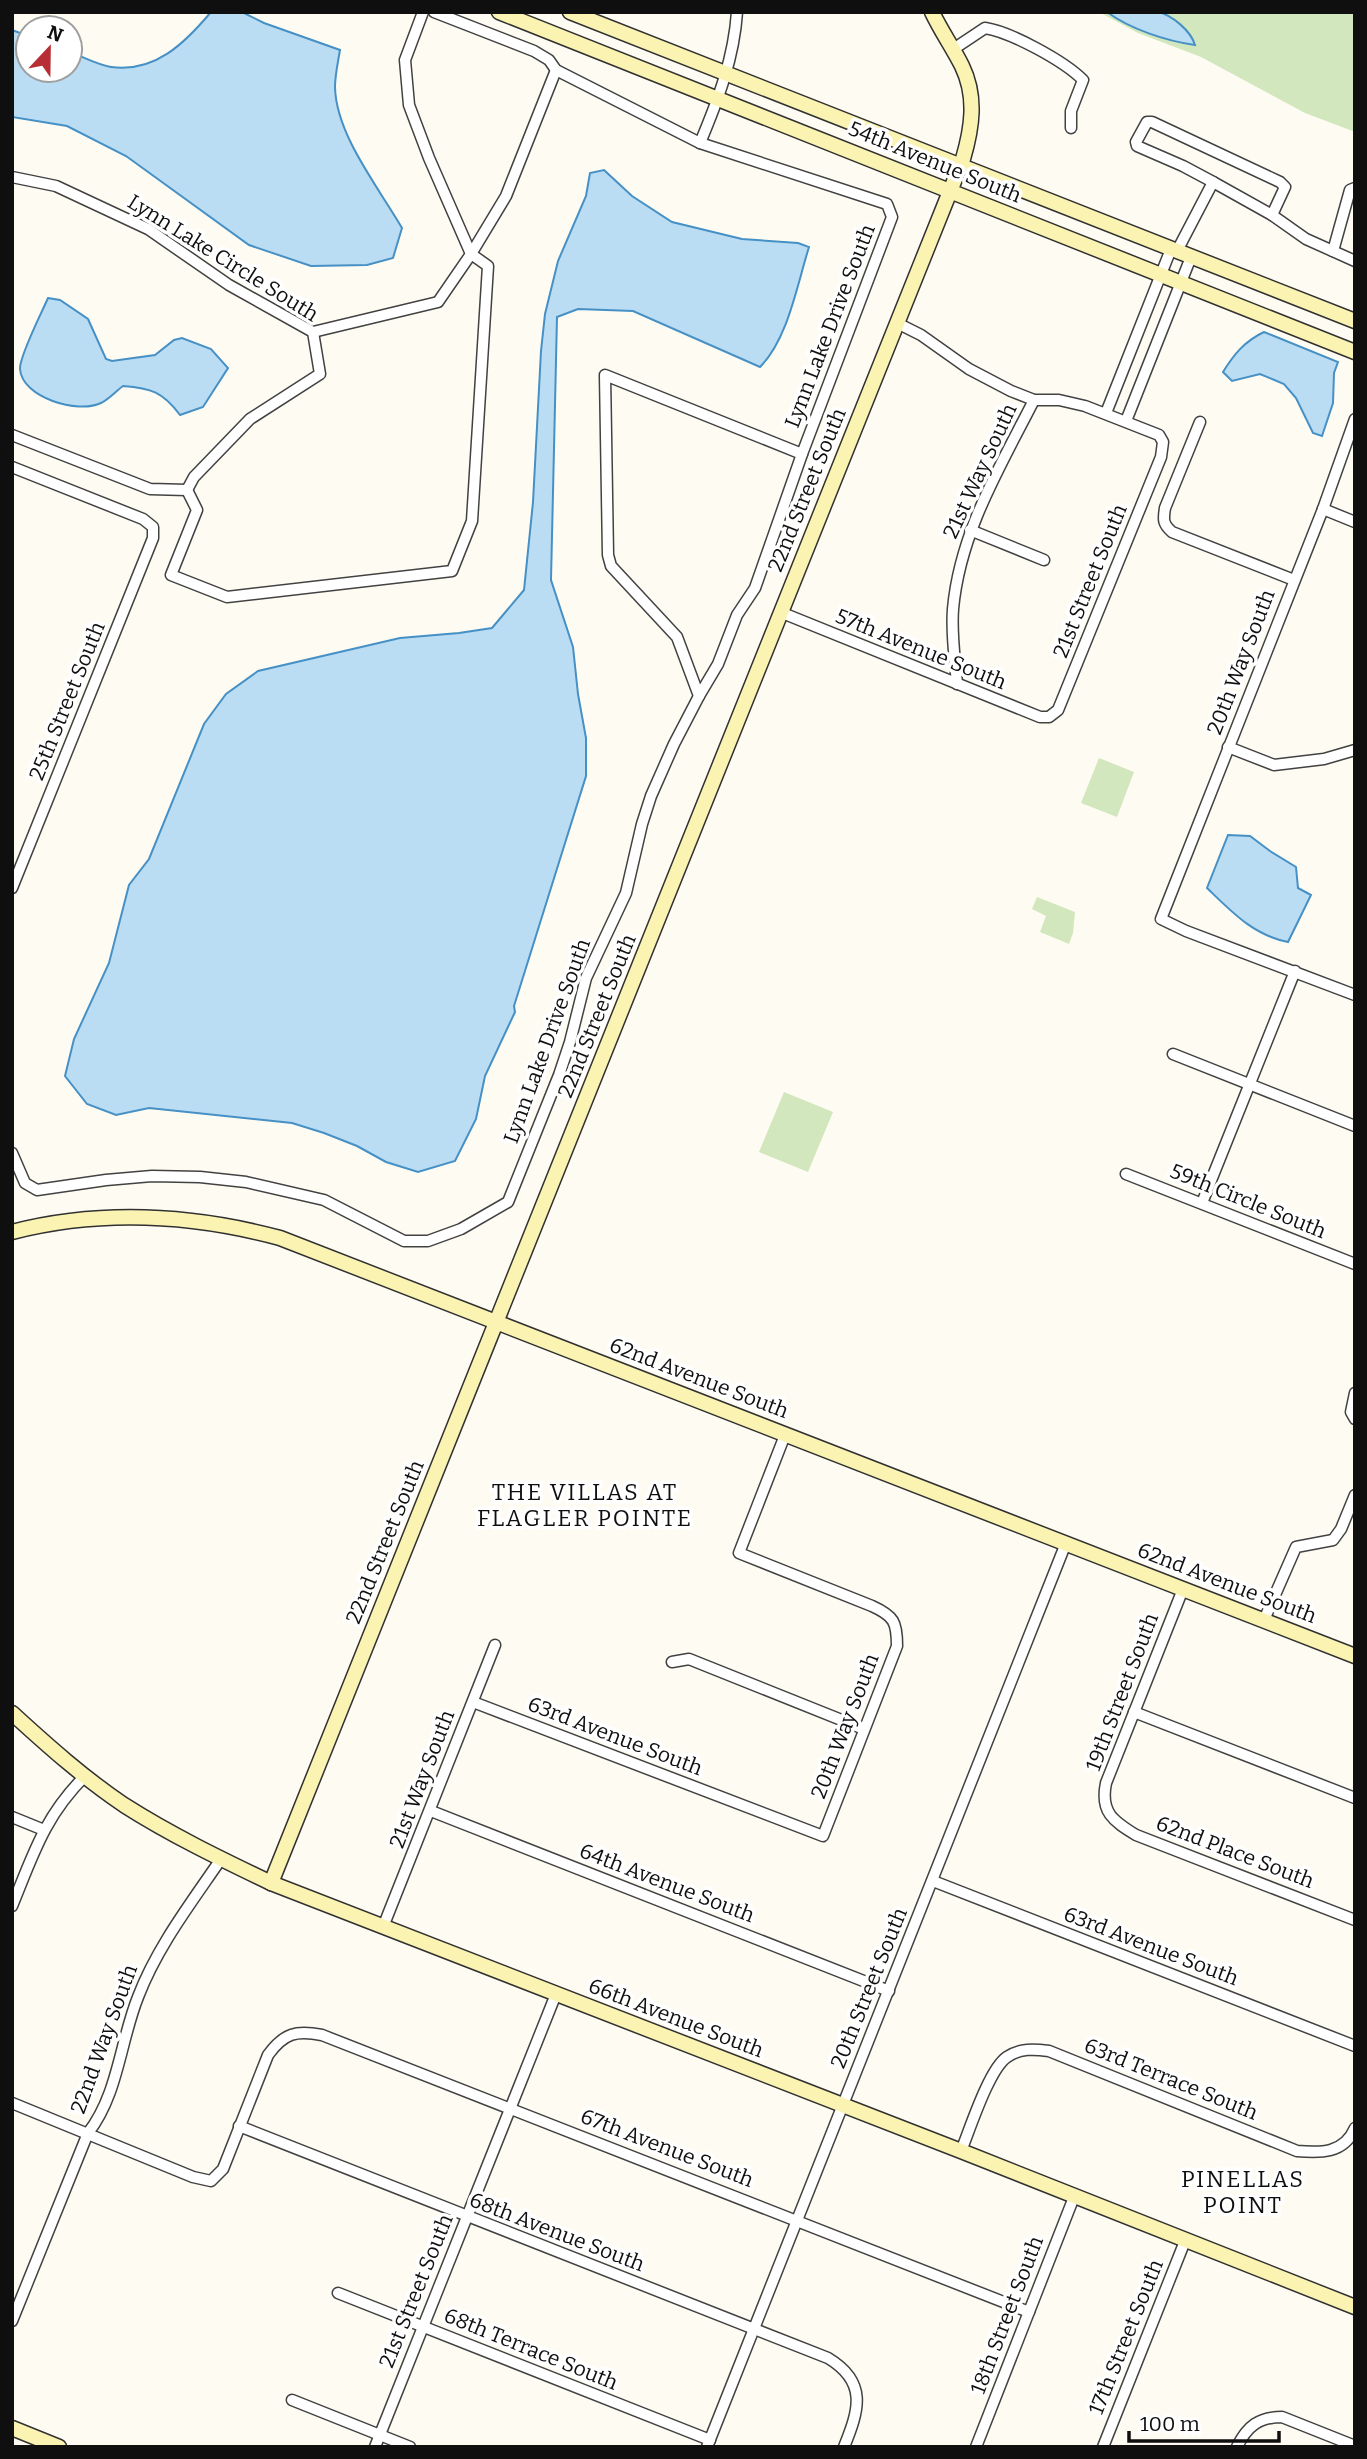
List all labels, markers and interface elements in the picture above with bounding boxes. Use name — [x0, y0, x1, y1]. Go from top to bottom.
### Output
north arrow — [14, 14, 84, 84]
text: N — [44, 20, 67, 47]
street label: 54th Avenue South — [845, 115, 1025, 209]
street label: Lynn Lake Circle South — [123, 189, 323, 327]
street label: Lynn Lake Drive South — [779, 221, 881, 431]
street label: 21st Way South — [937, 400, 1023, 542]
street label: 22nd Street South — [762, 404, 852, 576]
street label: 21st Street South — [1047, 500, 1133, 662]
street label: 20th Way South — [1201, 586, 1281, 738]
street label: 57th Avenue South — [832, 603, 1010, 695]
street label: 25th Street South — [23, 618, 111, 784]
street label: 22nd Street South — [552, 930, 642, 1102]
street label: Lynn Lake Drive South — [498, 935, 596, 1147]
street label: 59th Circle South — [1166, 1158, 1330, 1244]
street label: 62nd Avenue South — [606, 1332, 792, 1424]
street label: 22nd Street South — [340, 1456, 430, 1628]
district label: THE VILLAS AT FLAGLER POINTE — [477, 1478, 693, 1532]
street label: 62nd Avenue South — [1134, 1537, 1320, 1629]
street label: 19th Street South — [1080, 1609, 1164, 1775]
street label: 20th Way South — [805, 1650, 885, 1802]
street label: 63rd Avenue South — [524, 1691, 706, 1781]
street label: 21st Way South — [384, 1706, 460, 1852]
street label: 62nd Place South — [1152, 1810, 1318, 1894]
street label: 64th Avenue South — [576, 1838, 758, 1928]
street label: 63rd Avenue South — [1060, 1901, 1242, 1991]
street label: 20th Street South — [825, 1904, 913, 2072]
street label: 22nd Way South — [65, 1961, 143, 2117]
street label: 66th Avenue South — [585, 1973, 767, 2063]
street label: 63rd Terrace South — [1080, 2032, 1262, 2126]
street label: 67th Avenue South — [577, 2103, 757, 2193]
district label: PINELLAS POINT — [1181, 2165, 1305, 2219]
street label: 68th Avenue South — [466, 2187, 648, 2277]
street label: 21st Street South — [373, 2210, 459, 2372]
street label: 18th Street South — [965, 2232, 1049, 2398]
street label: 17th Street South — [1083, 2256, 1169, 2418]
street label: 68th Terrace South — [440, 2302, 622, 2396]
scale bar — [1129, 2400, 1280, 2444]
text: 100 m — [1140, 2411, 1200, 2437]

